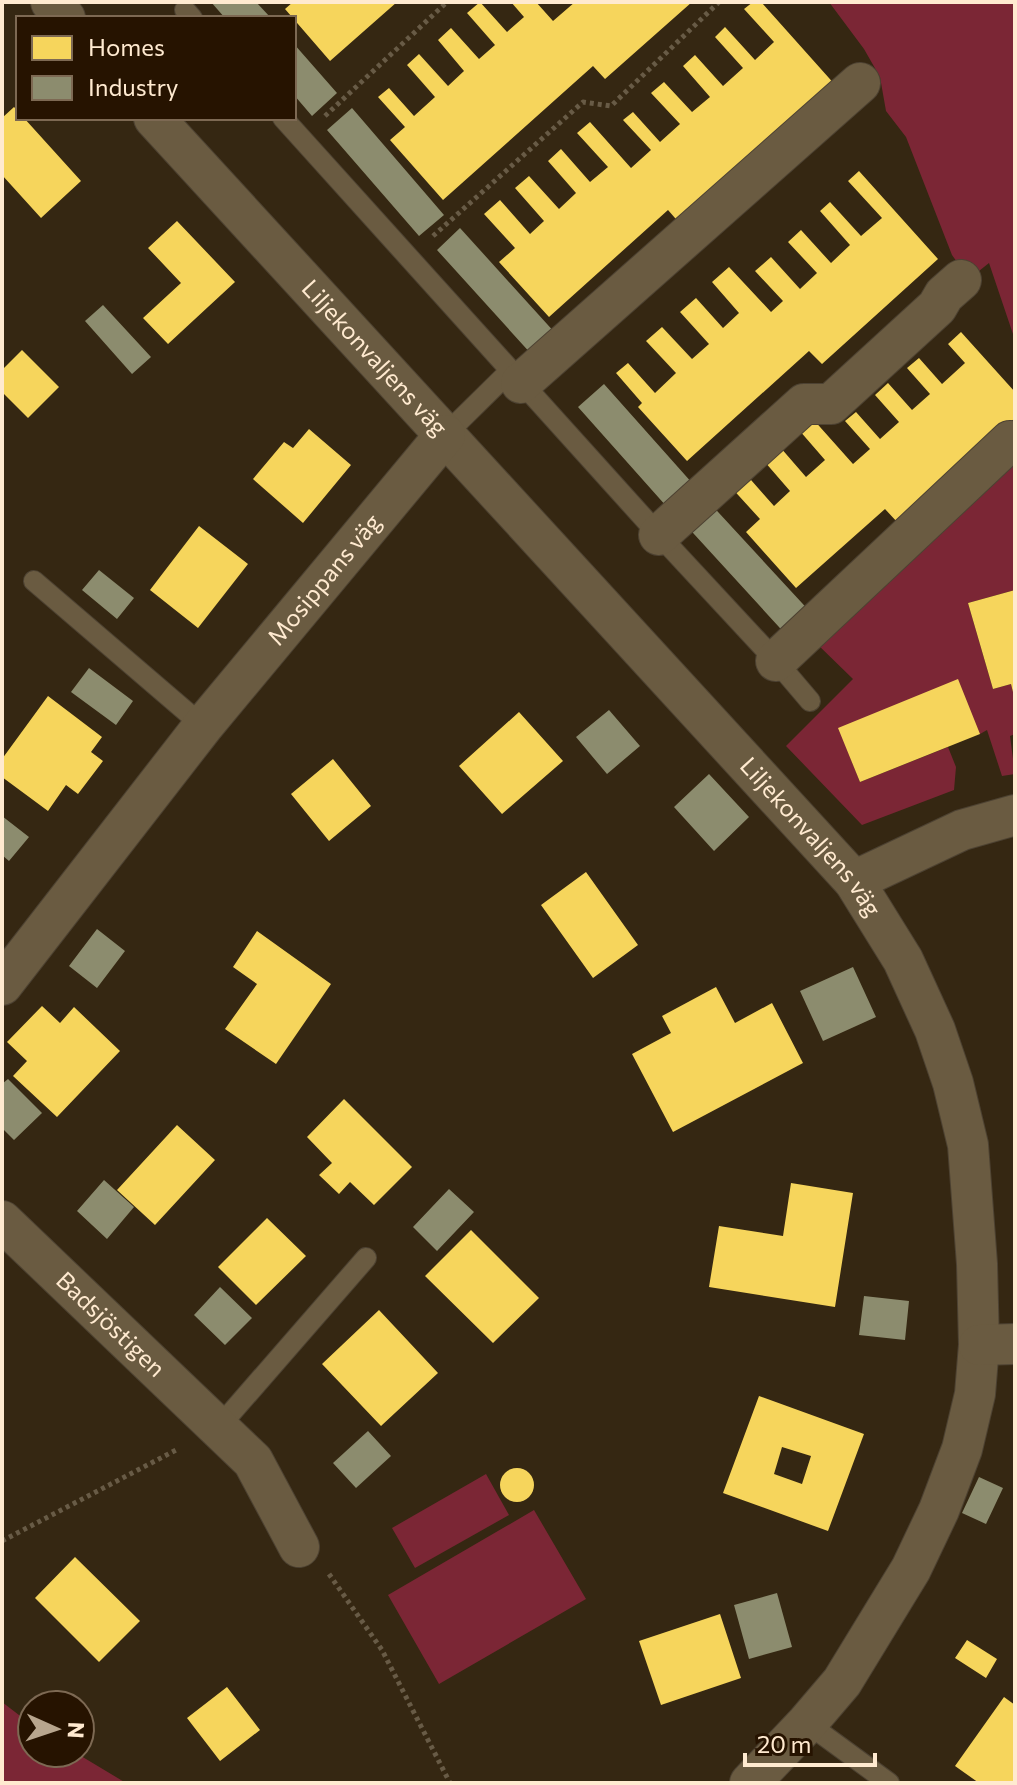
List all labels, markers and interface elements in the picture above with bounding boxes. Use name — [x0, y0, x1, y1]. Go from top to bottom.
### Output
legend — [16, 16, 296, 120]
text: Homes — [88, 32, 165, 61]
text: Industry — [88, 72, 178, 101]
street label: Liljekonvaljens väg — [297, 273, 454, 441]
street label: Mosippans väg — [261, 507, 386, 650]
street label: Liljekonvaljens väg — [735, 751, 888, 921]
street label: Badsjöstigen — [51, 1265, 172, 1382]
north arrow — [16, 1689, 96, 1769]
scale bar — [745, 1717, 875, 1767]
text: N — [63, 1721, 90, 1739]
text: 20 m — [757, 1729, 811, 1758]

